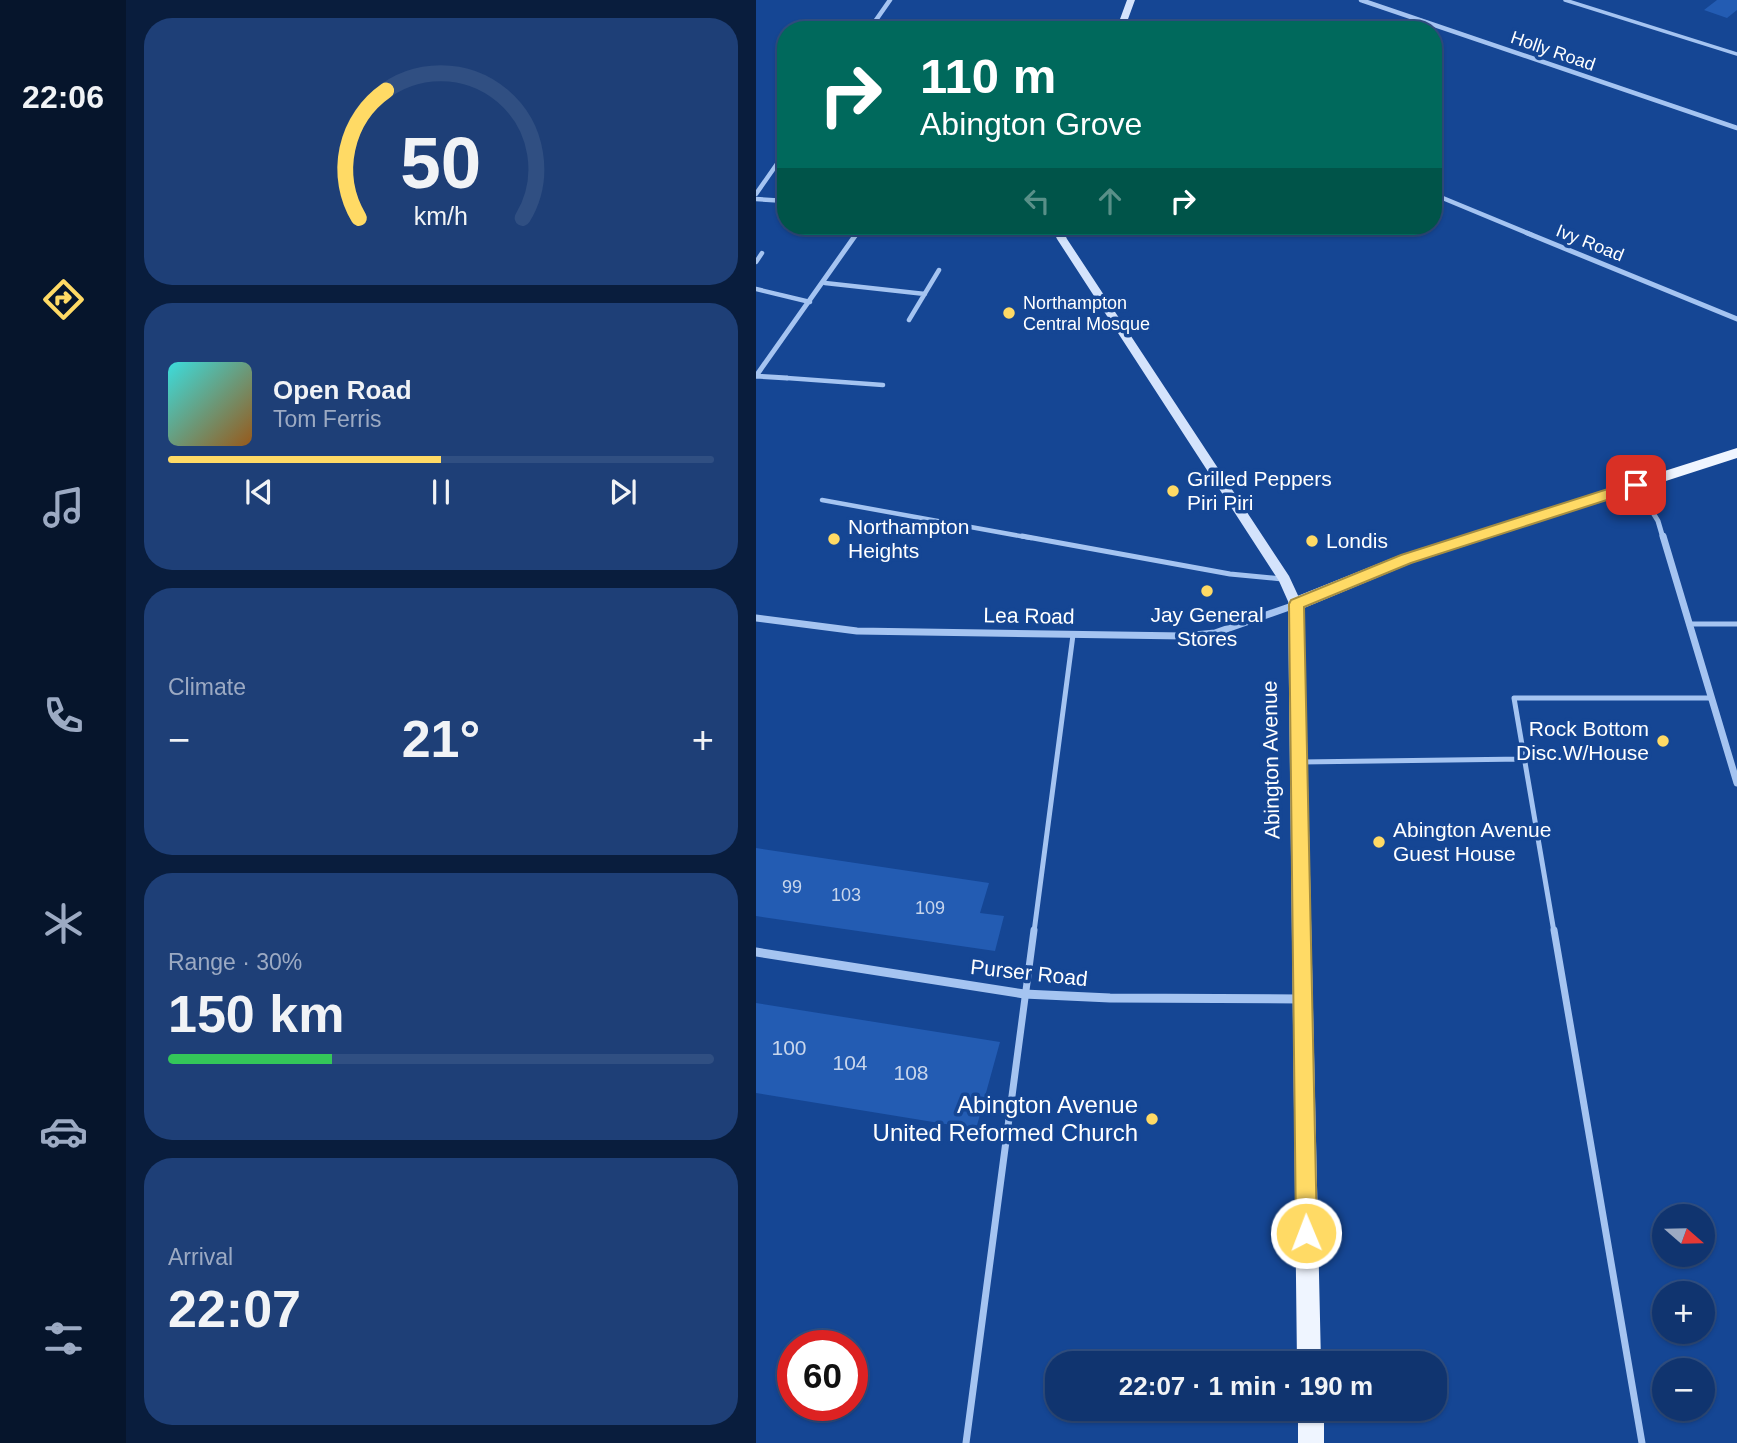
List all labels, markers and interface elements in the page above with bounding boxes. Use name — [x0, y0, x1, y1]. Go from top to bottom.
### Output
street label: Holly Road — [1508, 27, 1598, 75]
icon: right — [805, 49, 896, 140]
text: 110 m — [920, 49, 1056, 103]
text: 22:06 — [22, 79, 104, 115]
text: Abington Grove — [920, 106, 1142, 142]
text: 50 — [401, 122, 481, 203]
icon: left — [1018, 182, 1056, 220]
icon: ahead — [1091, 182, 1129, 220]
icon: right — [1164, 182, 1202, 220]
text: km/h — [414, 201, 468, 229]
street label: Ivy Road — [1553, 220, 1627, 266]
icon: directions — [39, 275, 88, 324]
place label: Northampton Central Mosque — [1023, 293, 1150, 334]
marker: Northampton Central Mosque — [1001, 305, 1017, 321]
text: Open Road — [273, 375, 412, 405]
text: Tom Ferris — [273, 406, 382, 432]
pin — [1606, 455, 1666, 515]
icon: arrive — [1617, 466, 1655, 504]
place label: Grilled Peppers Piri Piri — [1187, 467, 1332, 514]
icon: previous — [240, 473, 278, 511]
icon: pause — [422, 473, 460, 511]
icon: next — [604, 473, 642, 511]
icon: music — [39, 483, 88, 532]
marker: Grilled Peppers Piri Piri — [1165, 483, 1181, 499]
place label: Northampton Heights — [848, 515, 969, 562]
place label: Londis — [1326, 529, 1388, 552]
marker: Northampton Heights — [826, 531, 842, 547]
marker: Londis — [1304, 533, 1320, 549]
marker: Jay General Stores — [1199, 583, 1215, 599]
street label: Lea Road — [983, 603, 1075, 628]
place label: Jay General Stores — [1150, 603, 1264, 650]
text: Climate — [168, 674, 246, 700]
street label: Abington Avenue — [1258, 681, 1283, 839]
icon: phone — [39, 691, 88, 740]
text: 21° — [402, 710, 480, 768]
place label: Rock Bottom Disc.W/House — [1516, 717, 1649, 764]
text: − — [168, 719, 190, 761]
text: + — [692, 719, 714, 761]
marker: Rock Bottom Disc.W/House — [1655, 733, 1671, 749]
place label: Abington Avenue Guest House — [1393, 818, 1551, 865]
marker: Abington Avenue Guest House — [1371, 834, 1387, 850]
house number: 99 — [782, 877, 802, 897]
house number: 103 — [831, 885, 861, 905]
house number: 109 — [915, 898, 945, 918]
icon: climate — [39, 899, 88, 948]
text: Range · 30% — [168, 949, 302, 975]
street label: Purser Road — [969, 955, 1089, 990]
text: 150 km — [168, 985, 344, 1043]
house number: 100 — [771, 1036, 807, 1059]
house number: 104 — [832, 1051, 868, 1074]
house number: 108 — [893, 1061, 929, 1084]
place label: Abington Avenue United Reformed Church — [873, 1091, 1138, 1146]
icon: car — [39, 1107, 88, 1156]
marker: Abington Avenue United Reformed Church — [1144, 1111, 1160, 1127]
position arrow — [1269, 1196, 1343, 1270]
north arrow — [1652, 1204, 1715, 1267]
map controls — [1652, 1204, 1715, 1421]
text: Arrival — [168, 1244, 233, 1270]
text: 22:07 — [168, 1280, 301, 1338]
button: + — [1652, 1281, 1715, 1344]
icon: filters — [39, 1314, 88, 1363]
speed limit sign: 60 — [777, 1330, 868, 1421]
button: − — [1652, 1358, 1715, 1421]
text: 22:07 · 1 min · 190 m — [1119, 1371, 1373, 1401]

